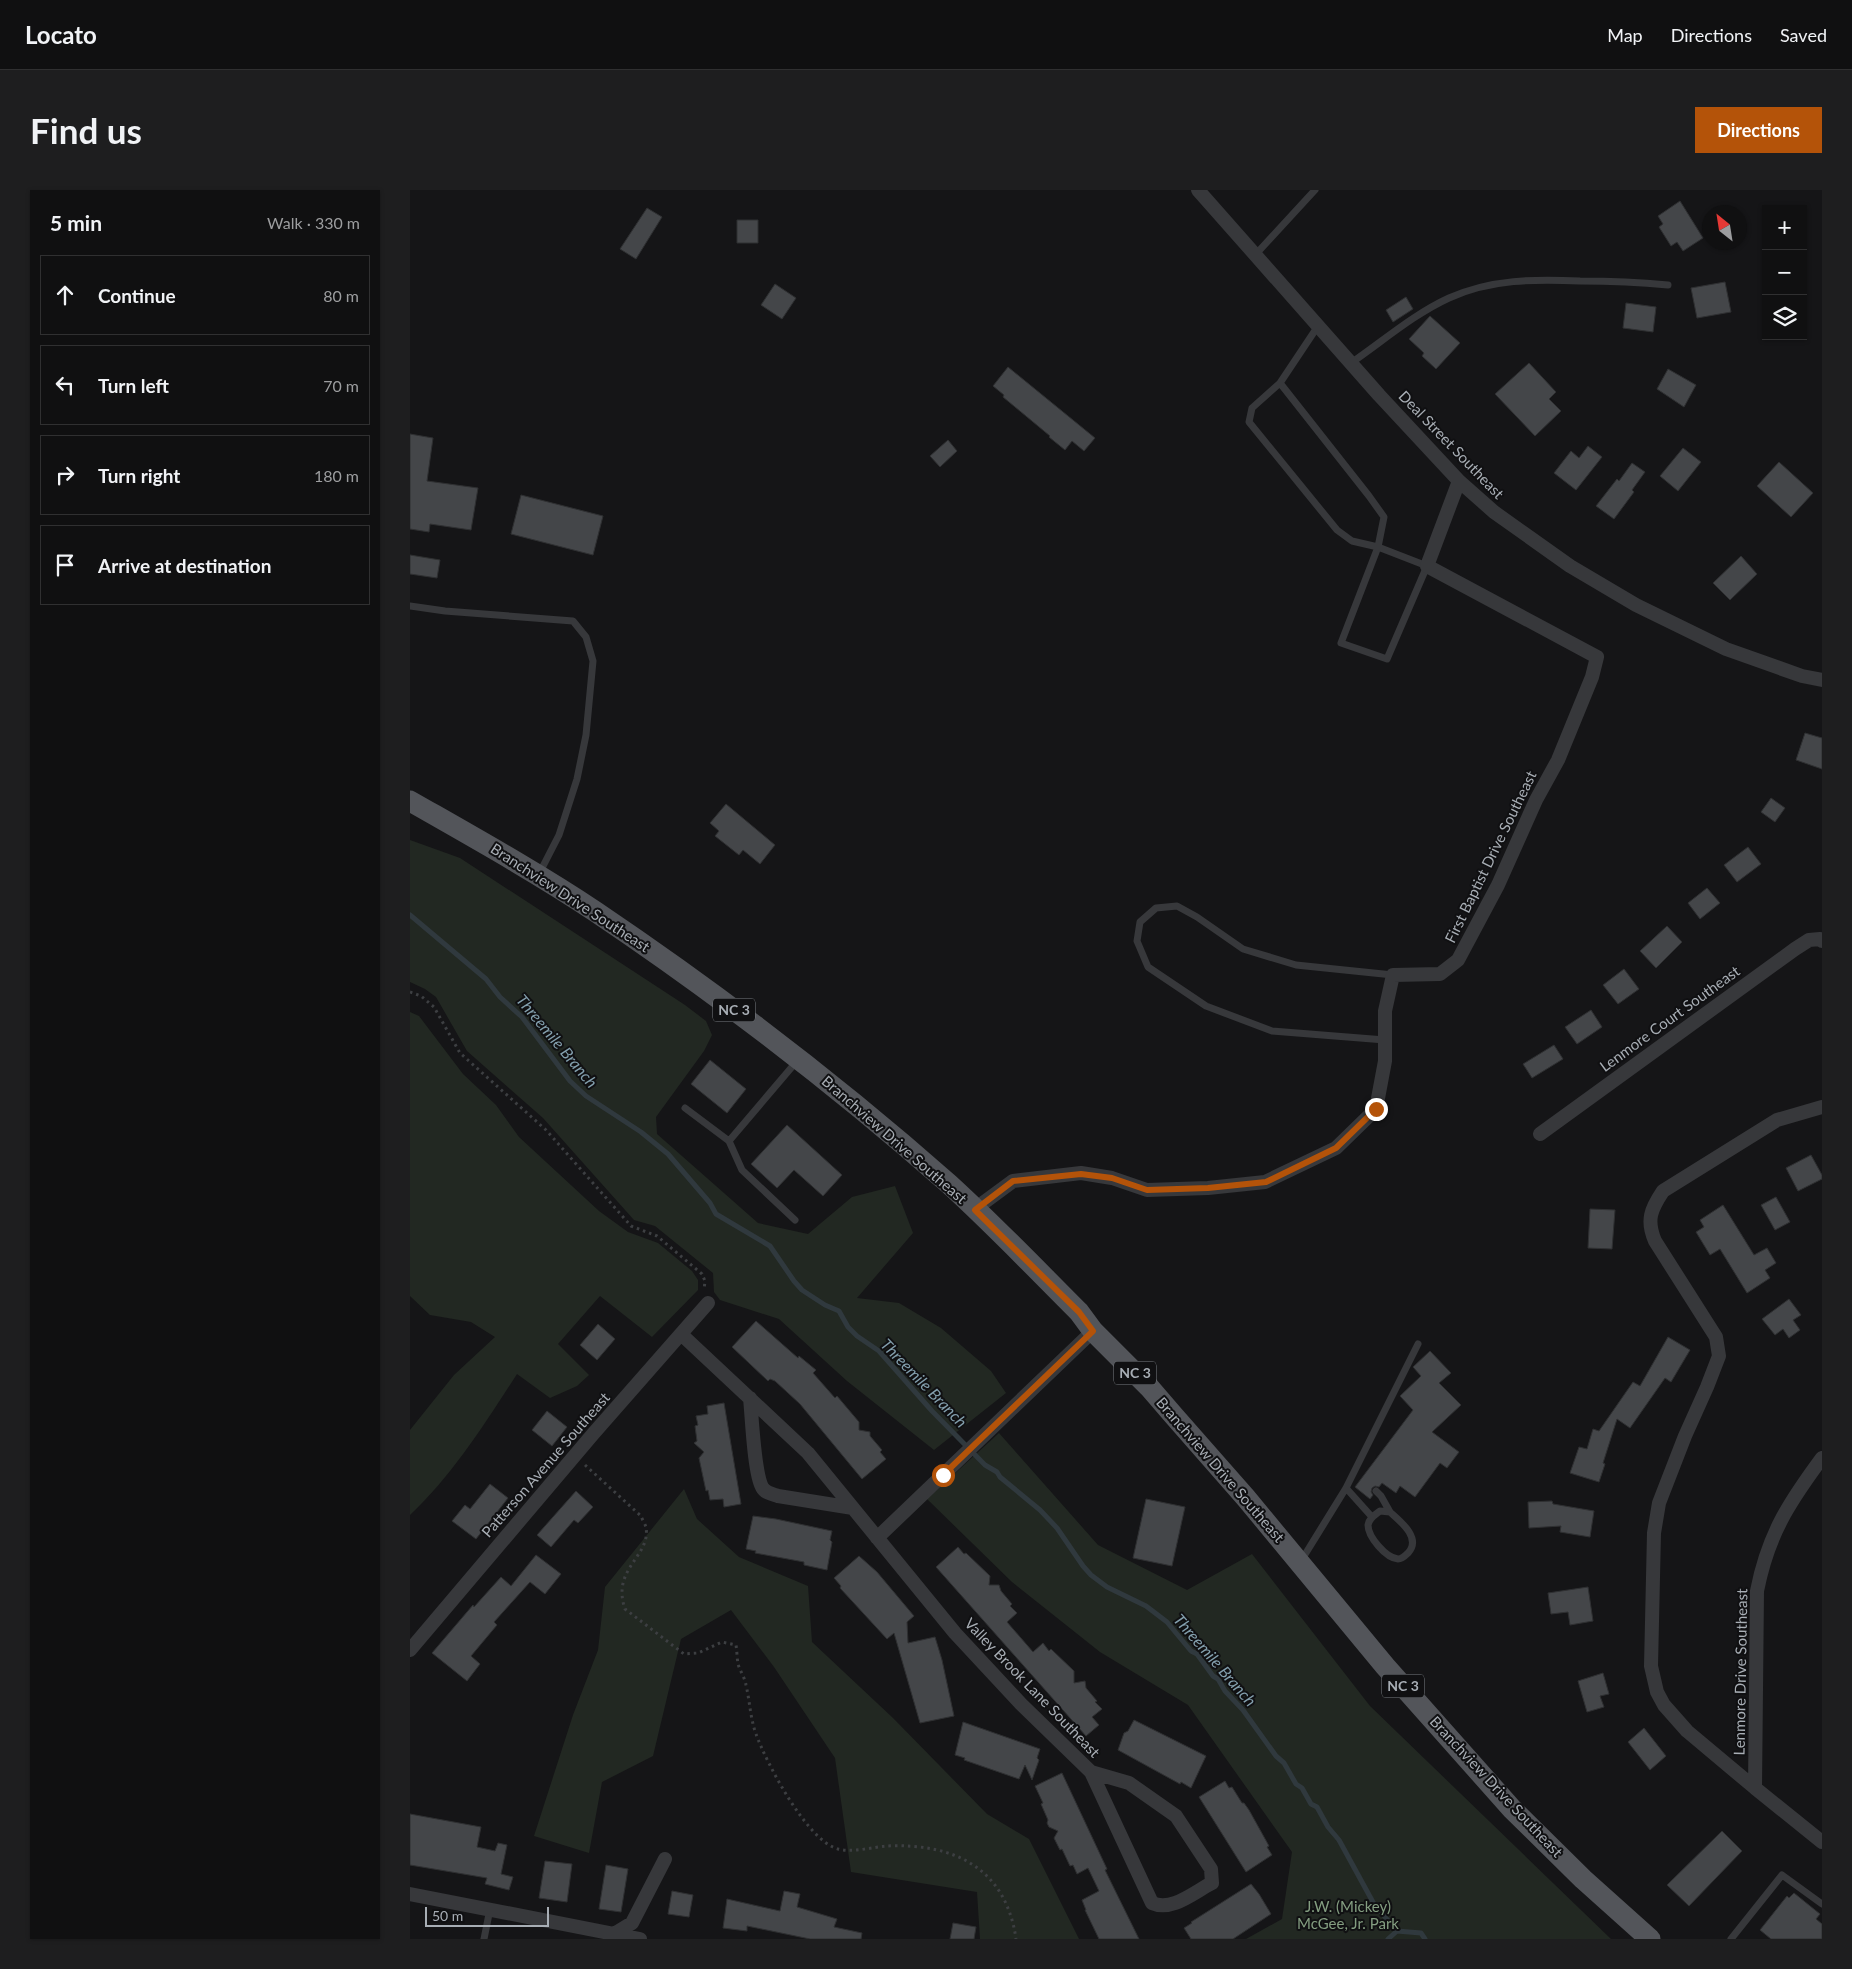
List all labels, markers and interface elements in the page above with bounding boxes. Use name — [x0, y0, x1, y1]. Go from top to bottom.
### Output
text: Locato — [25, 20, 97, 49]
text: Map — [1607, 24, 1643, 46]
text: Directions — [1671, 24, 1752, 46]
text: Saved — [1780, 24, 1827, 46]
button: Directions — [1695, 107, 1822, 153]
text: Find us — [30, 109, 142, 151]
north arrow — [1702, 205, 1747, 250]
map controls — [1762, 205, 1807, 340]
button: + — [1762, 205, 1807, 250]
text: 5 min — [50, 210, 102, 235]
text: Walk · 330 m — [267, 213, 360, 232]
button: − — [1762, 250, 1807, 295]
icon: ahead — [51, 281, 79, 309]
text: Continue — [98, 284, 176, 307]
text: 80 m — [323, 286, 359, 305]
button: layers — [1762, 295, 1807, 340]
icon: left — [51, 371, 79, 399]
text: Turn left — [98, 374, 169, 397]
text: 70 m — [323, 376, 359, 395]
street label: Deal Street Southeast — [1395, 386, 1508, 503]
icon: right — [51, 461, 79, 489]
text: Turn right — [98, 464, 180, 487]
text: 180 m — [314, 466, 359, 485]
icon: arrive — [51, 551, 79, 579]
text: Arrive at destination — [98, 554, 271, 577]
street label: First Baptist Drive Southeast — [1441, 767, 1540, 945]
street label: Branchview Drive Southeast — [488, 839, 654, 956]
street label: Lenmore Court Southeast — [1596, 961, 1743, 1075]
water label: Threemile Branch — [513, 990, 602, 1091]
road number: NC 3 — [713, 998, 755, 1022]
street label: Branchview Drive Southeast — [819, 1071, 971, 1207]
route end — [1365, 1098, 1388, 1121]
water label: Threemile Branch — [877, 1334, 971, 1431]
road number: NC 3 — [1114, 1362, 1156, 1384]
street label: Patterson Avenue Southeast — [477, 1388, 613, 1540]
street label: Branchview Drive Southeast — [1153, 1393, 1289, 1546]
route start — [932, 1464, 955, 1487]
street label: Lenmore Drive Southeast — [1730, 1588, 1750, 1756]
water label: Threemile Branch — [1170, 1610, 1261, 1710]
street label: Valley Brook Lane Southeast — [961, 1614, 1105, 1761]
road number: NC 3 — [1382, 1674, 1424, 1698]
street label: Branchview Drive Southeast — [1427, 1712, 1567, 1861]
park label: J.W. (Mickey) McGee, Jr. Park — [1297, 1897, 1399, 1932]
scale bar — [425, 1904, 549, 1927]
text: 50 m — [432, 1907, 463, 1924]

